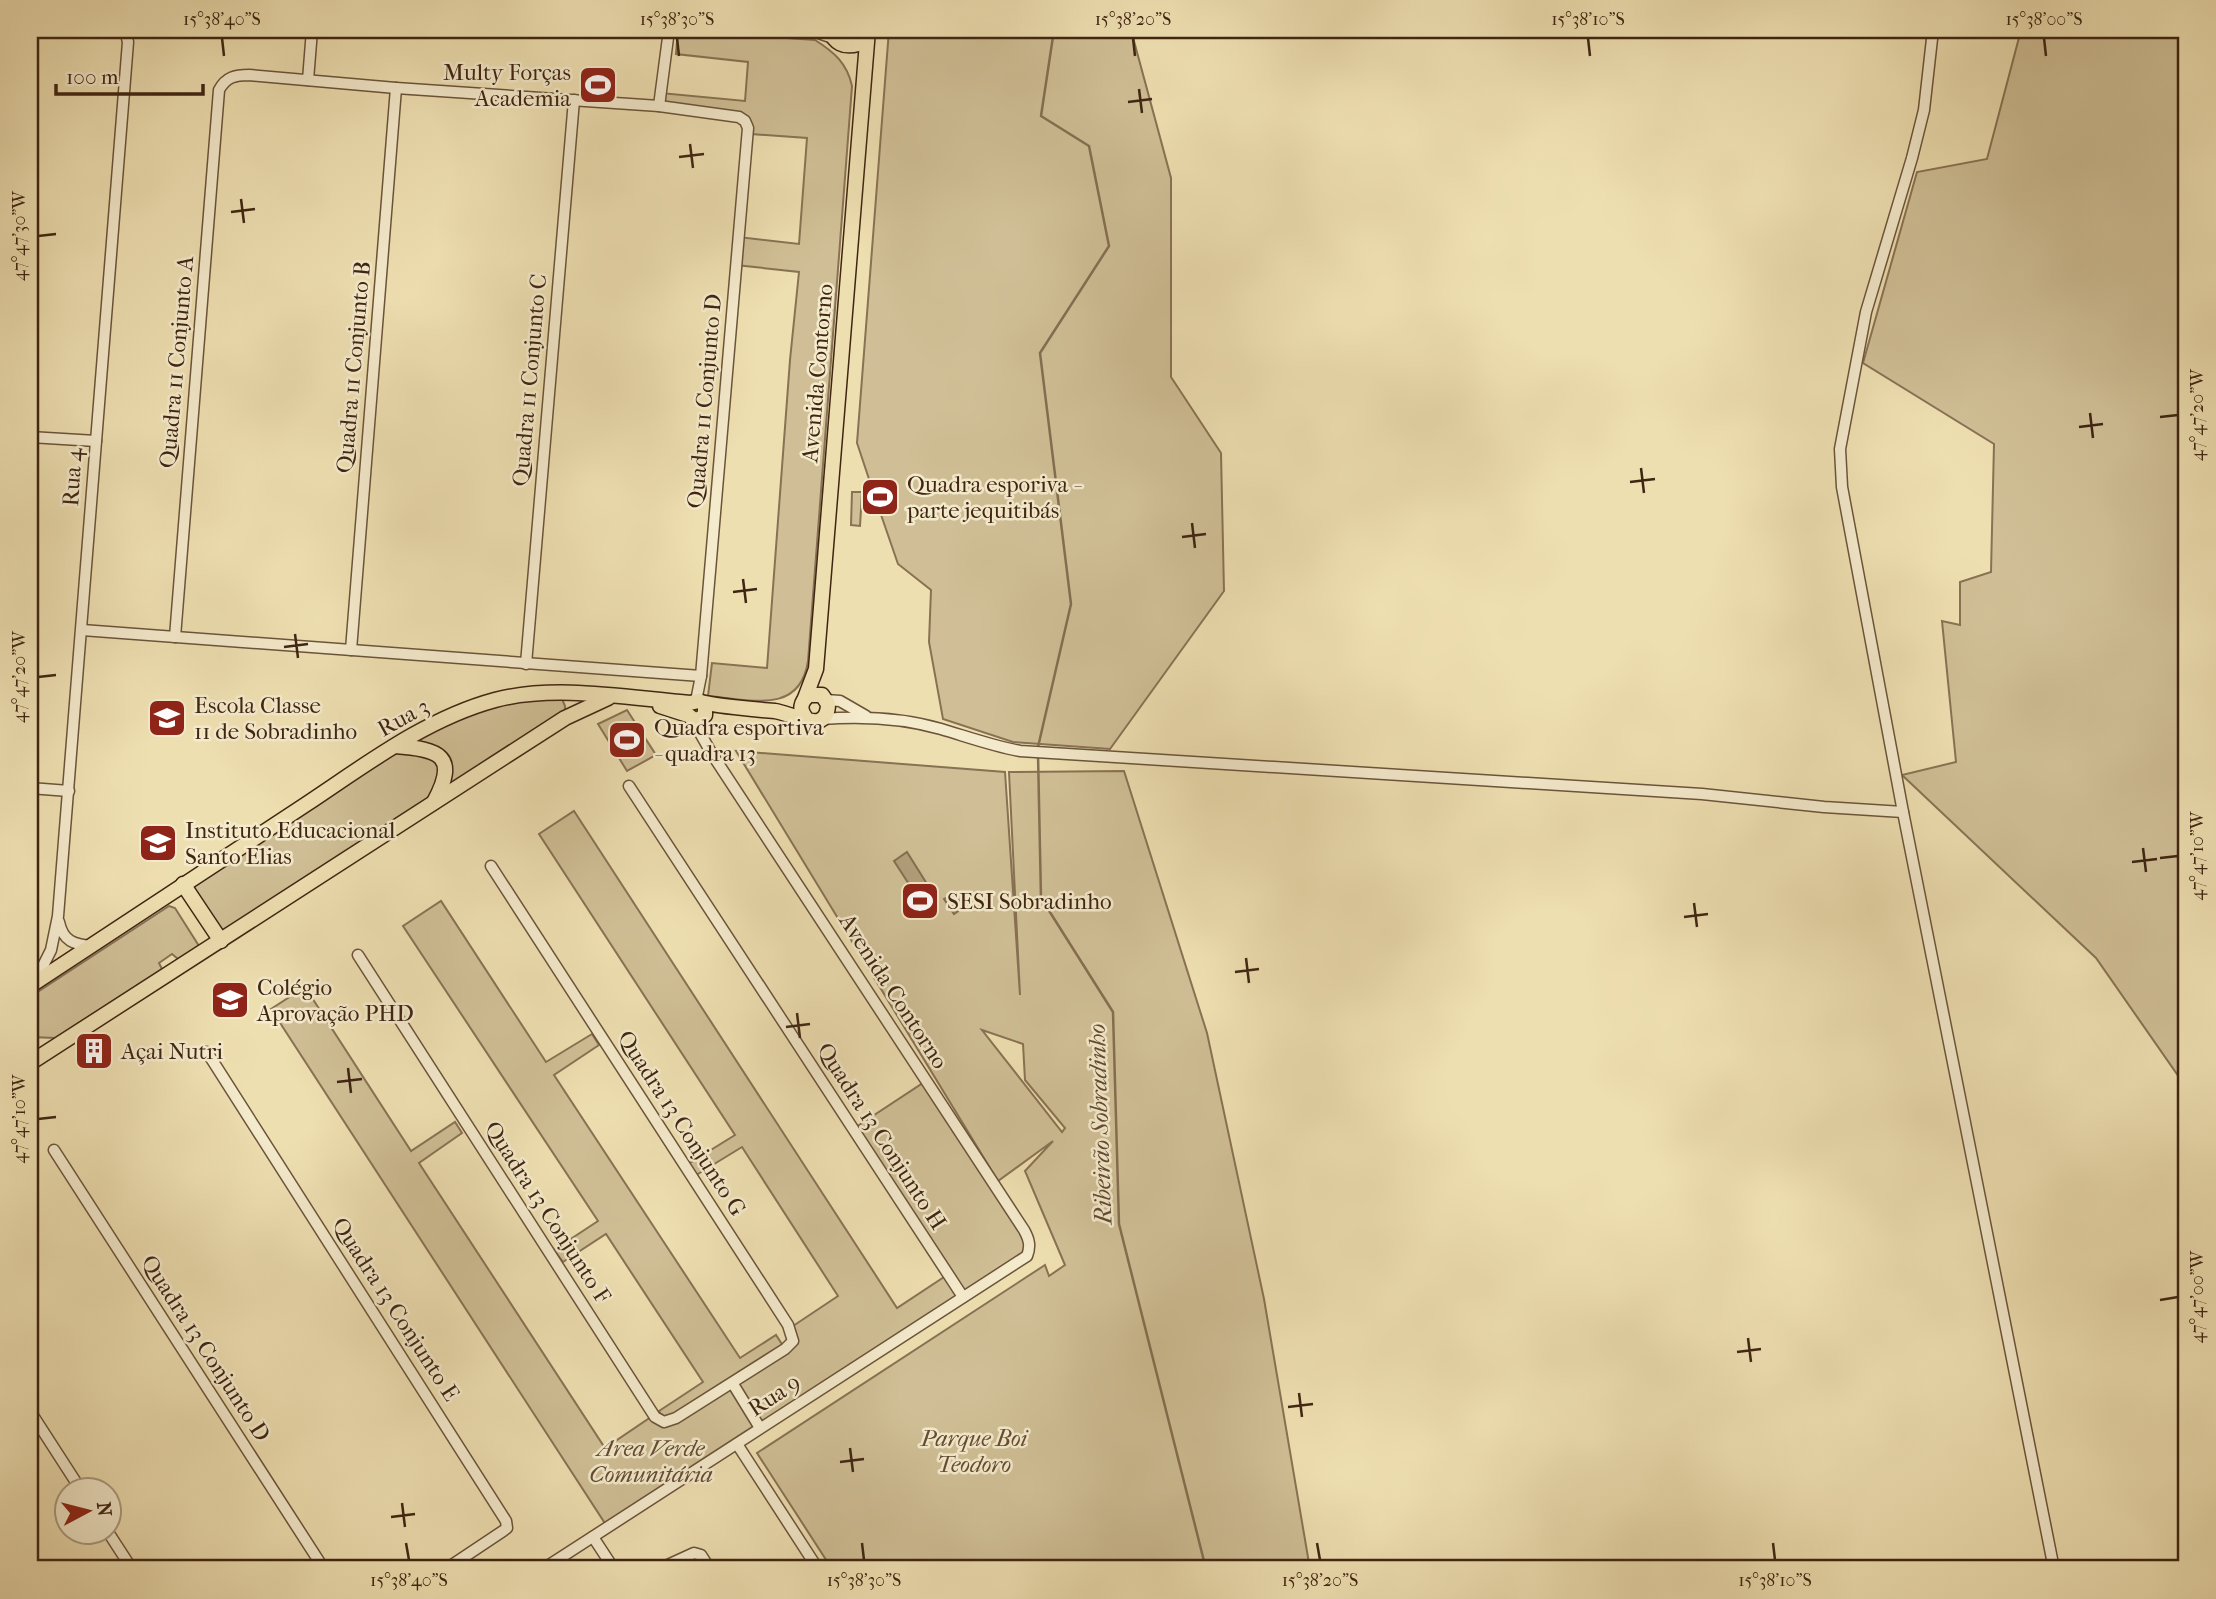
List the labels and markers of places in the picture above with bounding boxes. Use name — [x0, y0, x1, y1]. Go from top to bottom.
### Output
place label: Multy Forças Academia — [443, 59, 571, 112]
sports icon: Multy Forças Academia — [577, 64, 619, 106]
place label: Quadra esporiva - parte jequitibás — [906, 471, 1082, 524]
sports icon: Quadra esporiva - parte jequitibás — [859, 476, 901, 518]
place label: Escola Classe 11 de Sobradinho — [194, 692, 357, 745]
school or university icon: Escola Classe 11 de Sobradinho — [146, 697, 188, 739]
place label: Quadra esportiva - quadra 13 — [654, 714, 824, 767]
sports icon: Quadra esportiva - quadra 13 — [606, 719, 648, 761]
place label: Instituto Educacional Santo Elias — [185, 817, 396, 870]
school or university icon: Instituto Educacional Santo Elias — [137, 822, 179, 864]
sports icon: SESI Sobradinho — [899, 880, 941, 922]
place label: SESI Sobradinho — [947, 888, 1112, 915]
place label: Colégio Aprovação PHD — [256, 974, 414, 1027]
school or university icon: Colégio Aprovação PHD — [209, 979, 251, 1021]
building icon: Açai Nutri — [73, 1030, 115, 1072]
place label: Açai Nutri — [120, 1038, 223, 1065]

